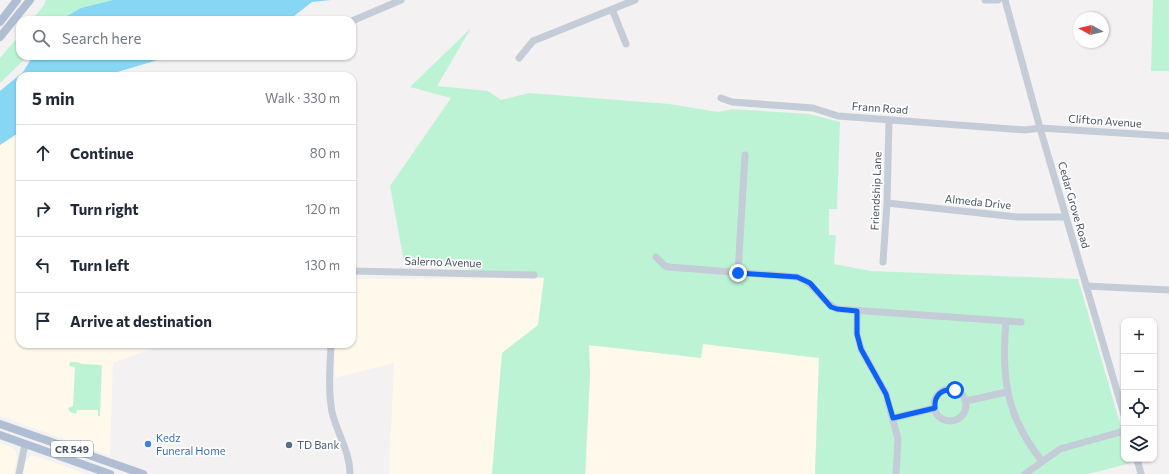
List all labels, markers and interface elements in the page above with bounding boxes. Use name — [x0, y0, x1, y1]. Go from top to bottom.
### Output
north arrow — [1073, 12, 1109, 48]
search box — [16, 16, 356, 60]
icon: search — [30, 27, 52, 49]
text: Search here — [62, 29, 141, 47]
text: 5 min — [32, 88, 75, 109]
text: Walk · 330 m — [265, 90, 340, 106]
street label: Frann Road — [851, 99, 909, 116]
street label: Clifton Avenue — [1068, 111, 1142, 130]
icon: ahead — [32, 142, 54, 164]
text: Continue — [70, 144, 134, 162]
text: 80 m — [310, 145, 340, 161]
street label: Friendship Lane — [868, 151, 883, 231]
street label: Cedar Grove Road — [1056, 160, 1093, 250]
street label: Almeda Drive — [944, 192, 1012, 211]
icon: right — [32, 198, 54, 220]
text: Turn right — [70, 200, 139, 218]
text: 120 m — [305, 201, 340, 217]
icon: left — [32, 254, 54, 276]
street label: Salerno Avenue — [404, 254, 482, 269]
text: Turn left — [70, 256, 129, 274]
text: 130 m — [305, 257, 340, 273]
route end — [729, 264, 747, 282]
icon: arrive — [32, 310, 54, 332]
text: Arrive at destination — [70, 312, 212, 330]
map controls — [1121, 318, 1157, 462]
button: + — [1121, 318, 1157, 354]
button: − — [1121, 354, 1157, 390]
route start — [946, 381, 964, 399]
button: locate — [1121, 390, 1157, 426]
button: layers — [1121, 426, 1157, 462]
place label: Kedz Funeral Home — [156, 431, 226, 457]
place label: TD Bank — [297, 438, 339, 451]
marker: Kedz Funeral Home — [143, 439, 153, 449]
marker: TD Bank — [284, 440, 294, 450]
road number: CR 549 — [51, 441, 93, 457]

